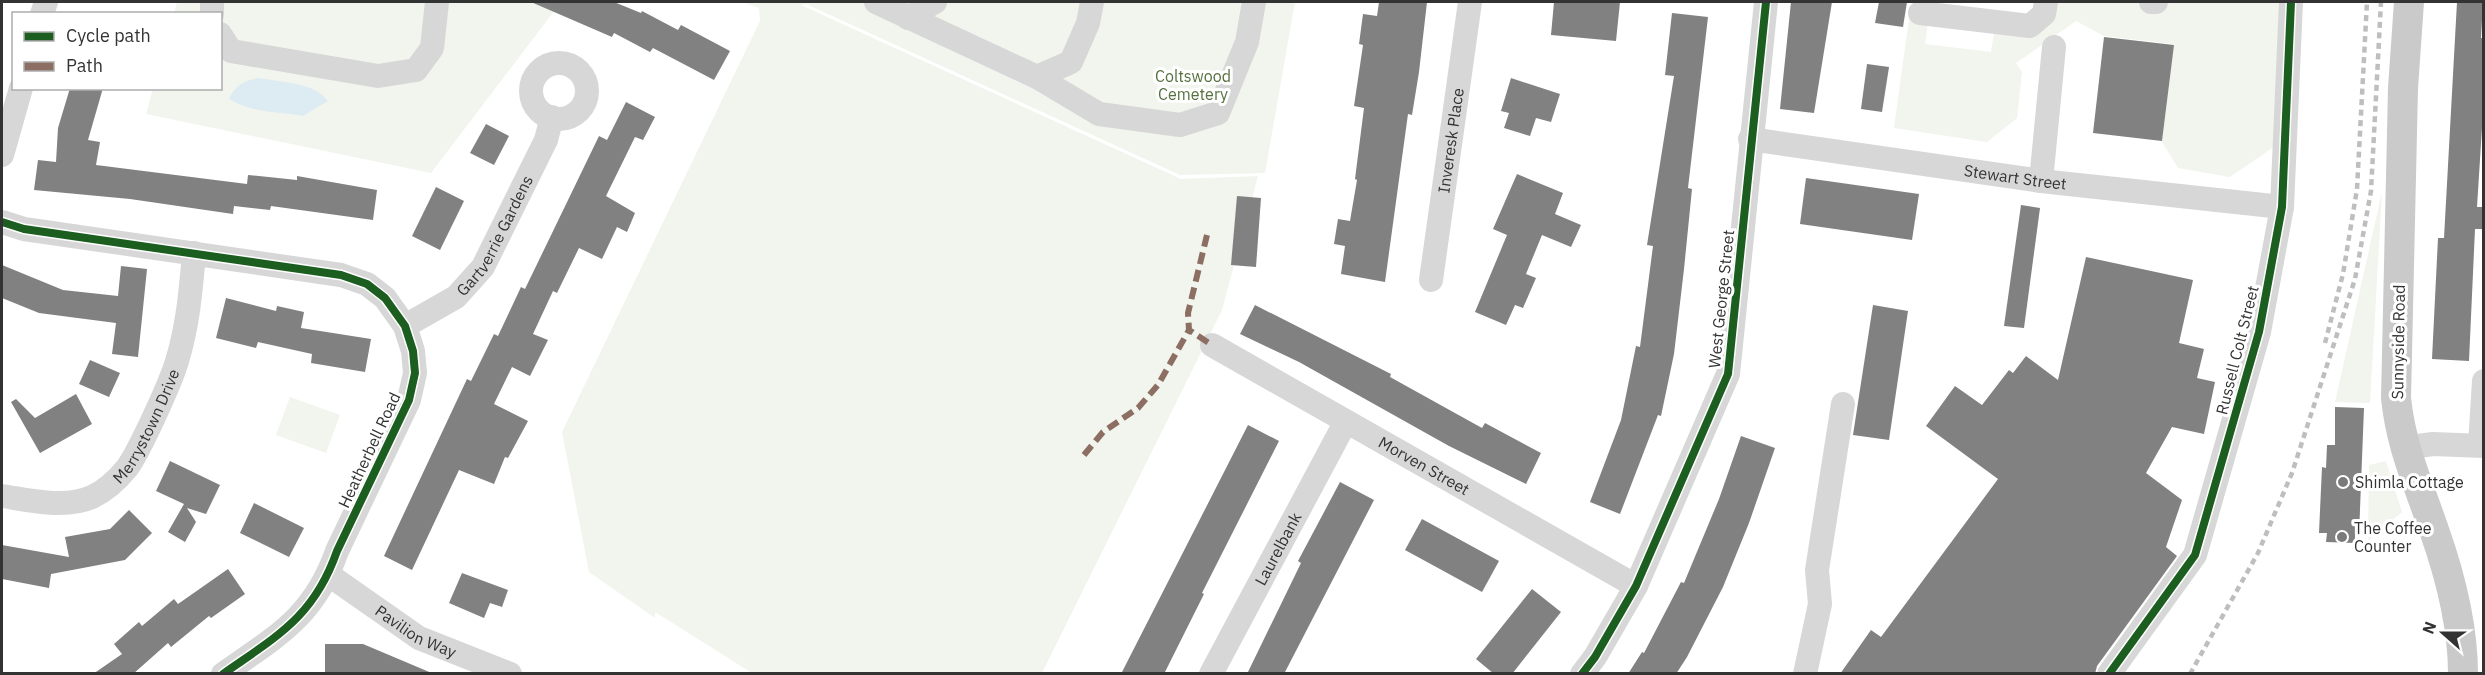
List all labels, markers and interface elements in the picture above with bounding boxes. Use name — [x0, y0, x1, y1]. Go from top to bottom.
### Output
legend — [12, 12, 222, 90]
text: Cycle path — [66, 24, 151, 47]
text: Path — [66, 54, 103, 77]
park label: Coltswood Cemetery — [1155, 66, 1231, 104]
street label: Inveresk Place — [1433, 86, 1468, 194]
street label: Stewart Street — [1963, 160, 2068, 194]
street label: Gartverrie Gardens — [452, 172, 537, 300]
street label: West George Street — [1704, 229, 1738, 369]
street label: Russell Colt Street — [2211, 283, 2263, 417]
street label: Sunnyside Road — [2387, 284, 2409, 400]
street label: Merrystown Drive — [108, 366, 184, 488]
street label: Heatherbell Road — [333, 389, 405, 511]
street label: Morven Street — [1375, 432, 1473, 499]
place label: Shimla Cottage — [2355, 472, 2464, 492]
marker: Shimla Cottage — [2336, 475, 2350, 489]
street label: Laurelbank — [1250, 508, 1306, 589]
place label: The Coffee Counter — [2354, 518, 2432, 556]
marker: The Coffee Counter — [2335, 530, 2349, 544]
street label: Pavilion Way — [371, 600, 459, 662]
north arrow — [2413, 603, 2473, 663]
text: N — [2418, 619, 2440, 637]

